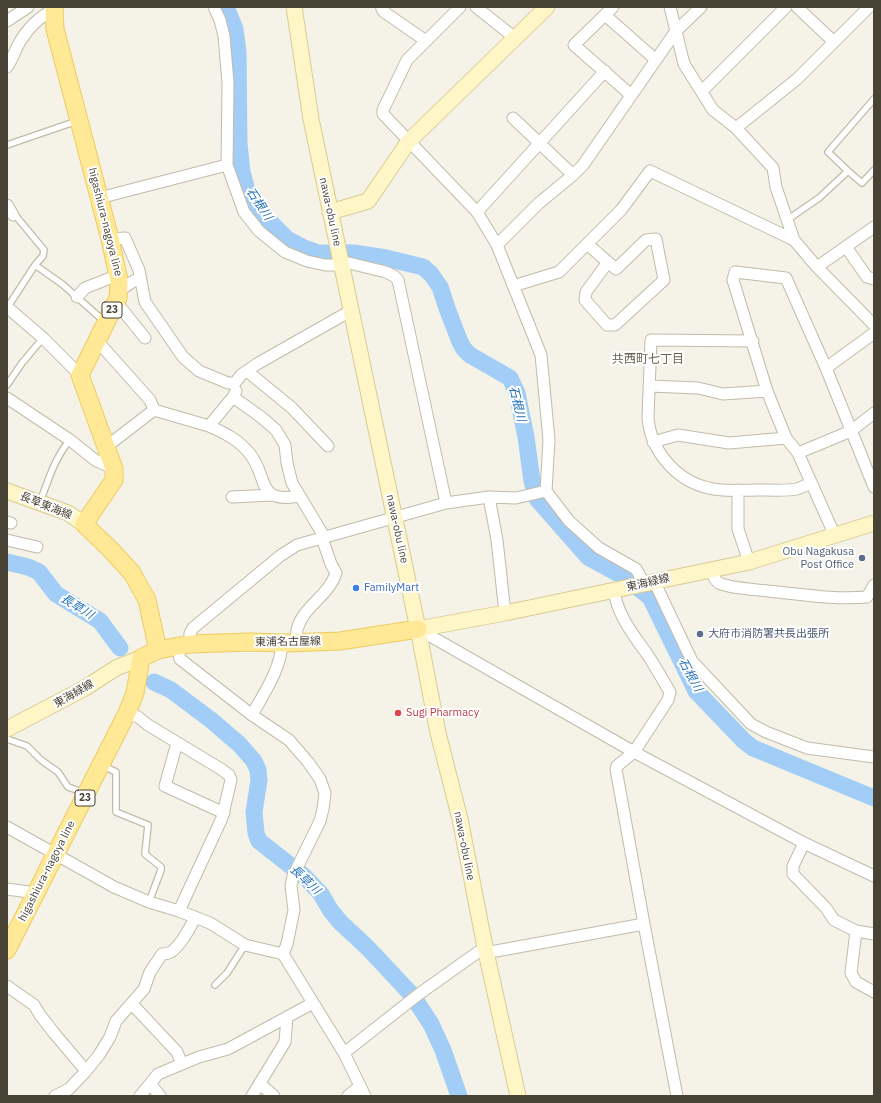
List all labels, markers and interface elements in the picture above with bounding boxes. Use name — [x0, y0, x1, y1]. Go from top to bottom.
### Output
street label: higashiura-nagoya line — [85, 166, 125, 278]
street label: nawa-obu line — [316, 176, 344, 248]
water label: 石根川 — [243, 185, 275, 223]
road number: 23 — [102, 302, 122, 318]
district label: 共西町七丁目 — [612, 353, 684, 367]
water label: 石根川 — [506, 385, 528, 423]
street label: 長草東海線 — [18, 490, 74, 522]
street label: nawa-obu line — [383, 493, 411, 565]
place label: Obu Nagakusa Post Office — [783, 545, 854, 571]
marker: Obu Nagakusa Post Office — [857, 553, 867, 563]
street label: 東海緑線 — [625, 572, 671, 594]
place label: FamilyMart — [364, 581, 419, 595]
marker: FamilyMart — [351, 583, 361, 593]
water label: 長草川 — [58, 591, 96, 623]
place label: 大府市消防署共長出張所 — [708, 627, 829, 641]
marker: 大府市消防署共長出張所 — [695, 629, 705, 639]
street label: 東浦名古屋線 — [255, 635, 321, 649]
water label: 石根川 — [675, 656, 705, 694]
street label: 東海緑線 — [52, 677, 96, 711]
place label: Sugi Pharmacy — [406, 706, 479, 720]
marker: Sugi Pharmacy — [393, 708, 403, 718]
road number: 23 — [75, 790, 95, 806]
street label: nawa-obu line — [451, 810, 477, 882]
street label: higashiura-nagoya line — [16, 818, 78, 924]
water label: 長草川 — [287, 862, 323, 898]

